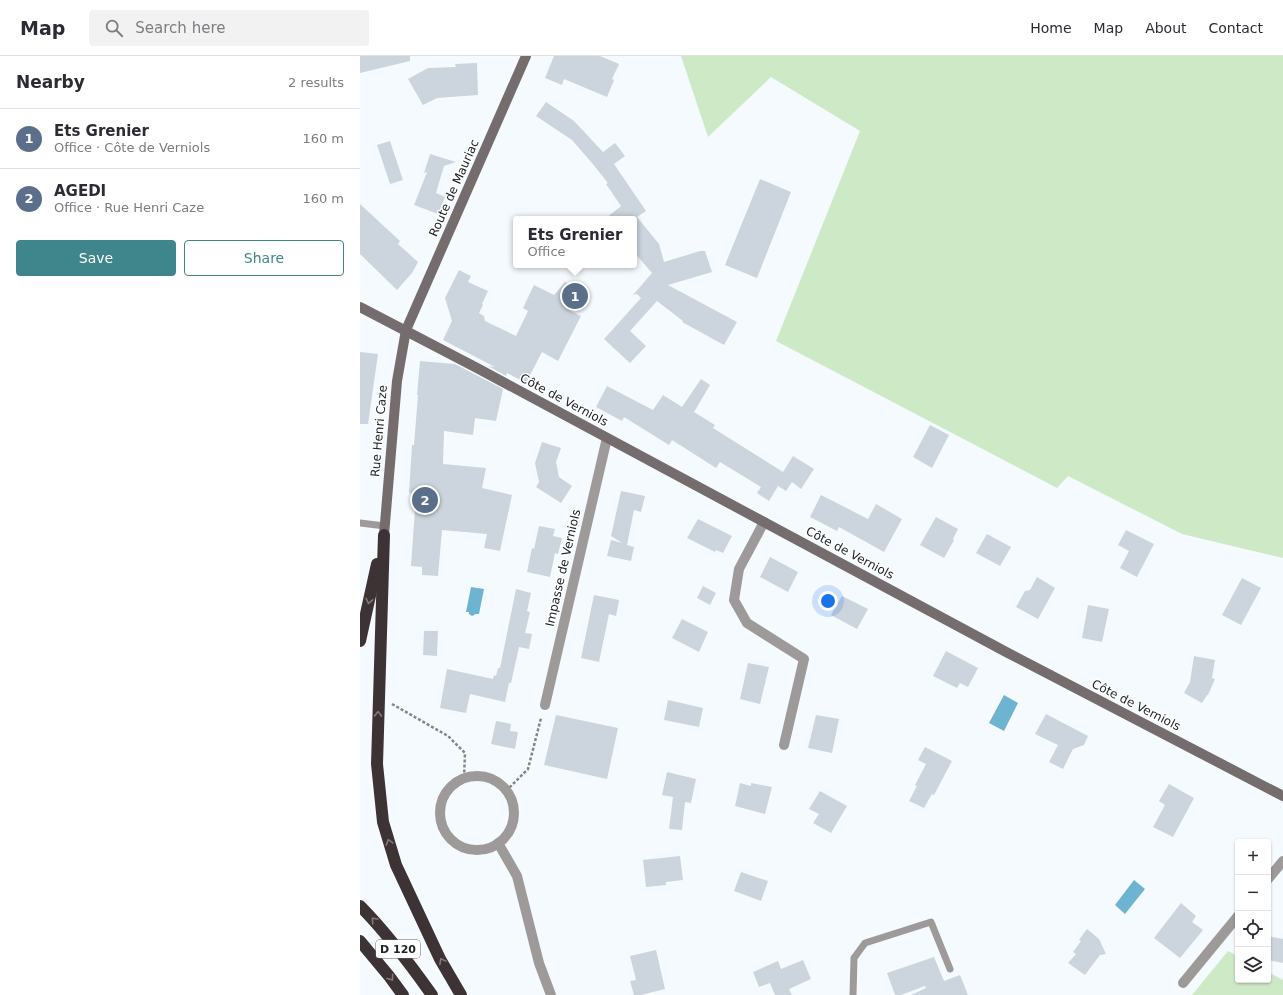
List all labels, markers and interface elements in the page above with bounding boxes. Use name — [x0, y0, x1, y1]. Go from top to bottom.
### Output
search box — [89, 10, 369, 46]
text: Map — [20, 17, 65, 39]
icon: search — [103, 17, 125, 39]
text: Search here — [135, 19, 225, 37]
text: Home — [1030, 20, 1072, 36]
text: Map — [1094, 20, 1123, 36]
text: About — [1145, 20, 1187, 36]
text: Contact — [1209, 20, 1263, 36]
text: Nearby — [16, 72, 85, 92]
text: 2 results — [288, 75, 344, 90]
text: Ets Grenier — [54, 122, 149, 140]
text: 1 — [24, 131, 34, 146]
text: 160 m — [302, 131, 344, 146]
street label: Route de Mauriac — [426, 137, 482, 239]
text: Office · Côte de Verniols — [54, 140, 210, 155]
text: AGEDI — [54, 182, 106, 200]
text: 2 — [24, 191, 34, 206]
text: 160 m — [302, 191, 344, 206]
text: Office · Rue Henri Caze — [54, 200, 204, 215]
popup — [513, 216, 637, 268]
text: Ets Grenier — [528, 226, 622, 244]
button: Save — [16, 240, 176, 276]
button: Share — [184, 240, 344, 276]
text: Office — [528, 244, 566, 259]
pin: 1 — [562, 281, 588, 311]
street label: Côte de Verniols — [518, 371, 610, 429]
street label: Rue Henri Caze — [368, 385, 390, 477]
pin: 2 — [412, 485, 438, 515]
street label: Impasse de Verniols — [543, 508, 583, 628]
street label: Côte de Verniols — [804, 524, 896, 582]
your location — [818, 591, 838, 611]
one-way arrow — [366, 597, 374, 604]
street label: Côte de Verniols — [1089, 677, 1183, 733]
one-way arrow — [374, 711, 382, 717]
one-way arrow — [385, 839, 394, 846]
map controls — [1235, 839, 1271, 983]
button: + — [1235, 839, 1271, 875]
button: − — [1235, 875, 1271, 911]
button: locate — [1235, 911, 1271, 947]
one-way arrow — [371, 917, 379, 925]
road number: D 120 — [376, 940, 420, 958]
button: layers — [1235, 947, 1271, 983]
one-way arrow — [439, 958, 446, 965]
one-way arrow — [386, 974, 393, 981]

